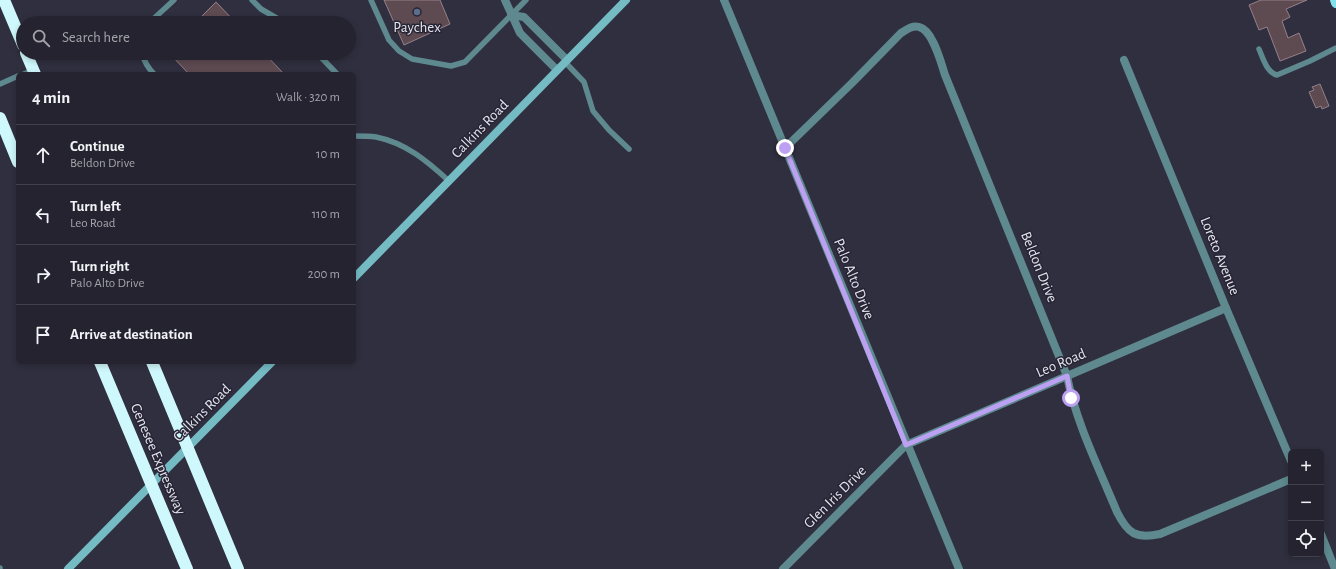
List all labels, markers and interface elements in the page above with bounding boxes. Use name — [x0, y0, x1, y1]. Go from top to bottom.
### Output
marker: Paychex — [412, 7, 422, 17]
search box — [16, 16, 356, 60]
place label: Paychex — [393, 20, 441, 35]
icon: search — [30, 27, 52, 49]
text: Search here — [62, 30, 130, 45]
text: 4 min — [32, 89, 70, 106]
text: Walk · 320 m — [276, 91, 340, 104]
street label: Calkins Road — [449, 97, 511, 161]
text: Continue — [70, 139, 125, 154]
route end — [776, 139, 794, 157]
icon: ahead — [32, 144, 54, 166]
text: 10 m — [316, 148, 340, 161]
text: Beldon Drive — [70, 157, 135, 170]
text: Turn left — [70, 199, 121, 214]
icon: left — [32, 204, 54, 226]
text: 110 m — [312, 208, 340, 221]
street label: Loreto Avenue — [1197, 215, 1243, 297]
text: Leo Road — [70, 217, 116, 230]
street label: Beldon Drive — [1018, 229, 1060, 305]
street label: Palo Alto Drive — [831, 236, 877, 322]
text: Turn right — [70, 259, 129, 274]
icon: right — [32, 264, 54, 286]
text: 200 m — [308, 268, 340, 281]
text: Palo Alto Drive — [70, 277, 144, 290]
icon: arrive — [32, 324, 54, 346]
text: Arrive at destination — [70, 327, 193, 342]
street label: Leo Road — [1034, 346, 1088, 380]
street label: Calkins Road — [170, 381, 234, 445]
route start — [1062, 389, 1080, 407]
street label: Genesee Expressway — [128, 401, 188, 517]
map controls — [1288, 449, 1324, 557]
button: + — [1288, 449, 1324, 485]
street label: Glen Iris Drive — [801, 463, 869, 531]
button: − — [1288, 485, 1324, 521]
button: locate — [1288, 521, 1324, 557]

